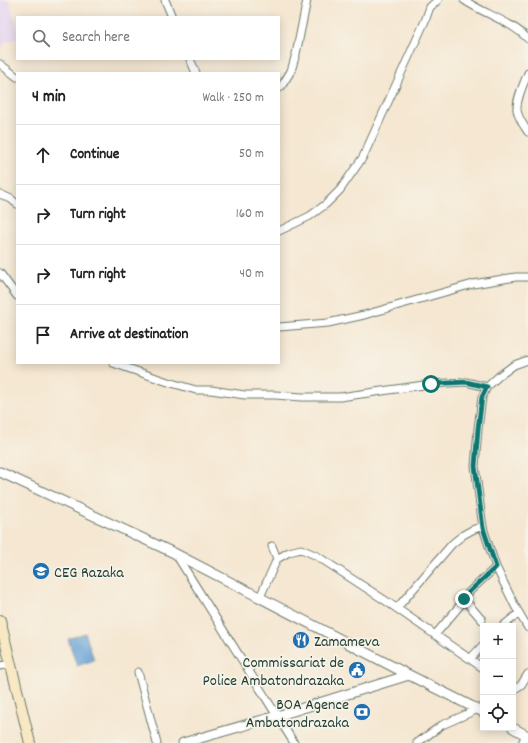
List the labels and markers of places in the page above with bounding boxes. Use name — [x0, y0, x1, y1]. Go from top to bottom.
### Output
school or university icon: CEG Razaka — [31, 561, 51, 581]
place label: CEG Razaka — [54, 562, 124, 585]
restaurant icon: Zamameva — [291, 630, 311, 650]
place label: Zamameva — [314, 631, 380, 654]
place label: Commissariat de Police Ambatondrazaka — [203, 652, 344, 693]
public building icon: Commissariat de Police Ambatondrazaka — [347, 660, 367, 680]
place label: BOA Agence Ambatondrazaka — [246, 694, 349, 735]
bank icon: BOA Agence Ambatondrazaka — [352, 702, 372, 722]

